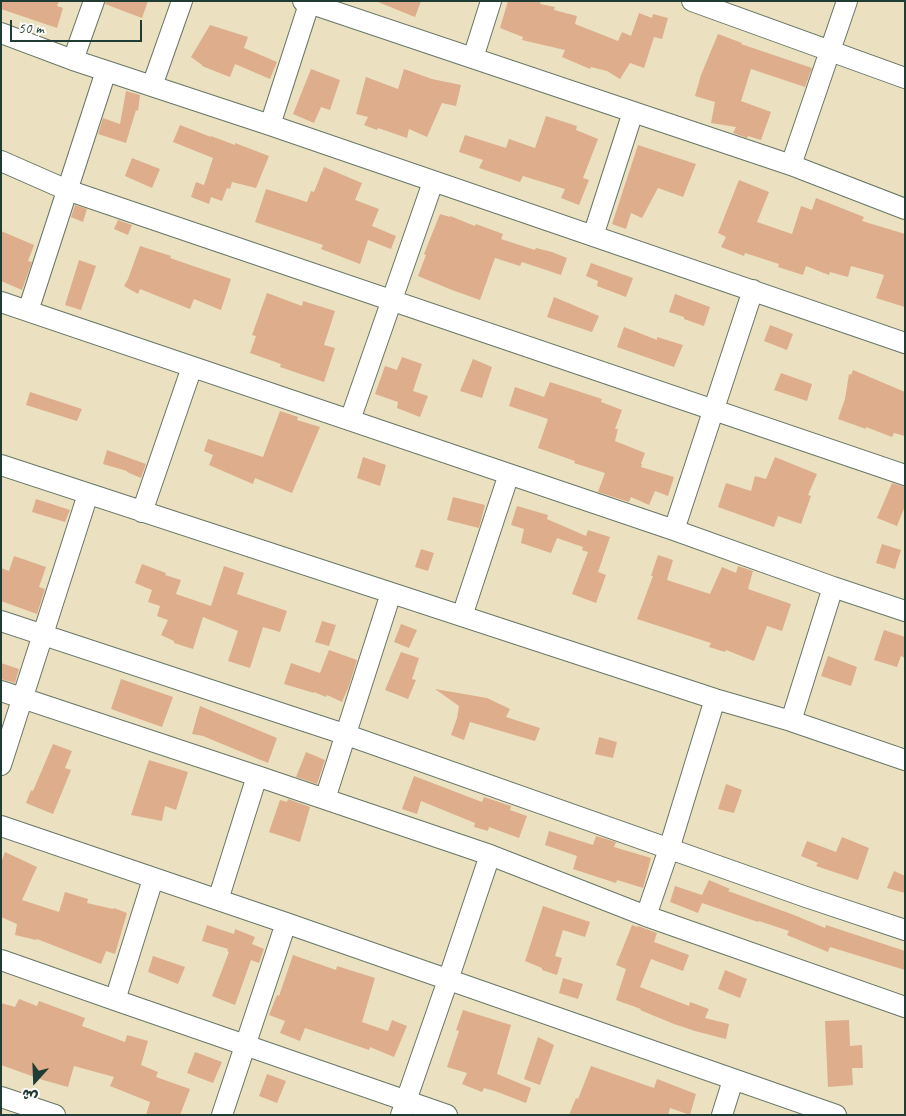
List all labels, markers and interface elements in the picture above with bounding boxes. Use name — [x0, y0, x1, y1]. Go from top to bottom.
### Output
scale bar — [12, 10, 145, 42]
text: 50 m — [18, 19, 44, 38]
north arrow — [10, 1056, 60, 1106]
text: ش — [20, 1085, 40, 1106]

